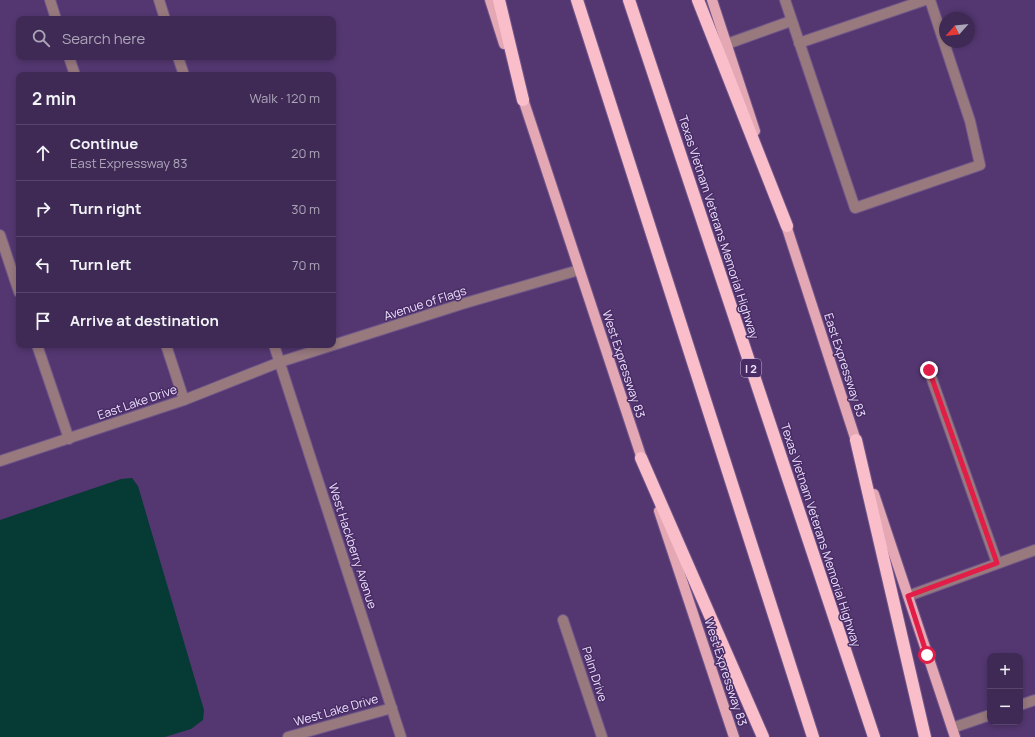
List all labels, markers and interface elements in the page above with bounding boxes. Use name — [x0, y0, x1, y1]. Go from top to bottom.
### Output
north arrow — [939, 12, 975, 48]
search box — [16, 16, 336, 60]
icon: search — [30, 27, 52, 49]
text: Search here — [62, 28, 145, 49]
text: 2 min — [32, 87, 76, 110]
text: Walk · 120 m — [250, 89, 320, 107]
street label: Texas Vietnam Veterans Memorial Highway — [675, 113, 763, 342]
text: Continue — [70, 133, 138, 154]
icon: ahead — [32, 142, 54, 164]
text: 20 m — [291, 144, 320, 162]
text: East Expressway 83 — [70, 154, 187, 172]
icon: right — [32, 198, 54, 220]
text: Turn right — [70, 198, 141, 219]
text: 30 m — [291, 200, 320, 218]
icon: left — [32, 254, 54, 276]
text: Turn left — [70, 254, 132, 275]
text: 70 m — [292, 256, 320, 274]
street label: Avenue of Flags — [381, 282, 469, 324]
street label: West Expressway 83 — [599, 308, 649, 420]
icon: arrive — [32, 310, 54, 332]
text: Arrive at destination — [70, 310, 219, 331]
street label: East Expressway 83 — [820, 311, 870, 419]
road number: I 2 — [741, 359, 761, 377]
route end — [920, 361, 938, 379]
street label: East Lake Drive — [95, 380, 179, 424]
street label: Texas Vietnam Veterans Memorial Highway — [777, 421, 865, 650]
street label: West Hackberry Avenue — [325, 481, 381, 611]
street label: West Expressway 83 — [701, 616, 751, 728]
street label: Palm Drive — [578, 644, 612, 704]
route start — [918, 646, 936, 664]
map controls — [987, 653, 1023, 725]
button: + — [987, 653, 1023, 689]
button: − — [987, 689, 1023, 725]
street label: West Lake Drive — [292, 690, 380, 730]

